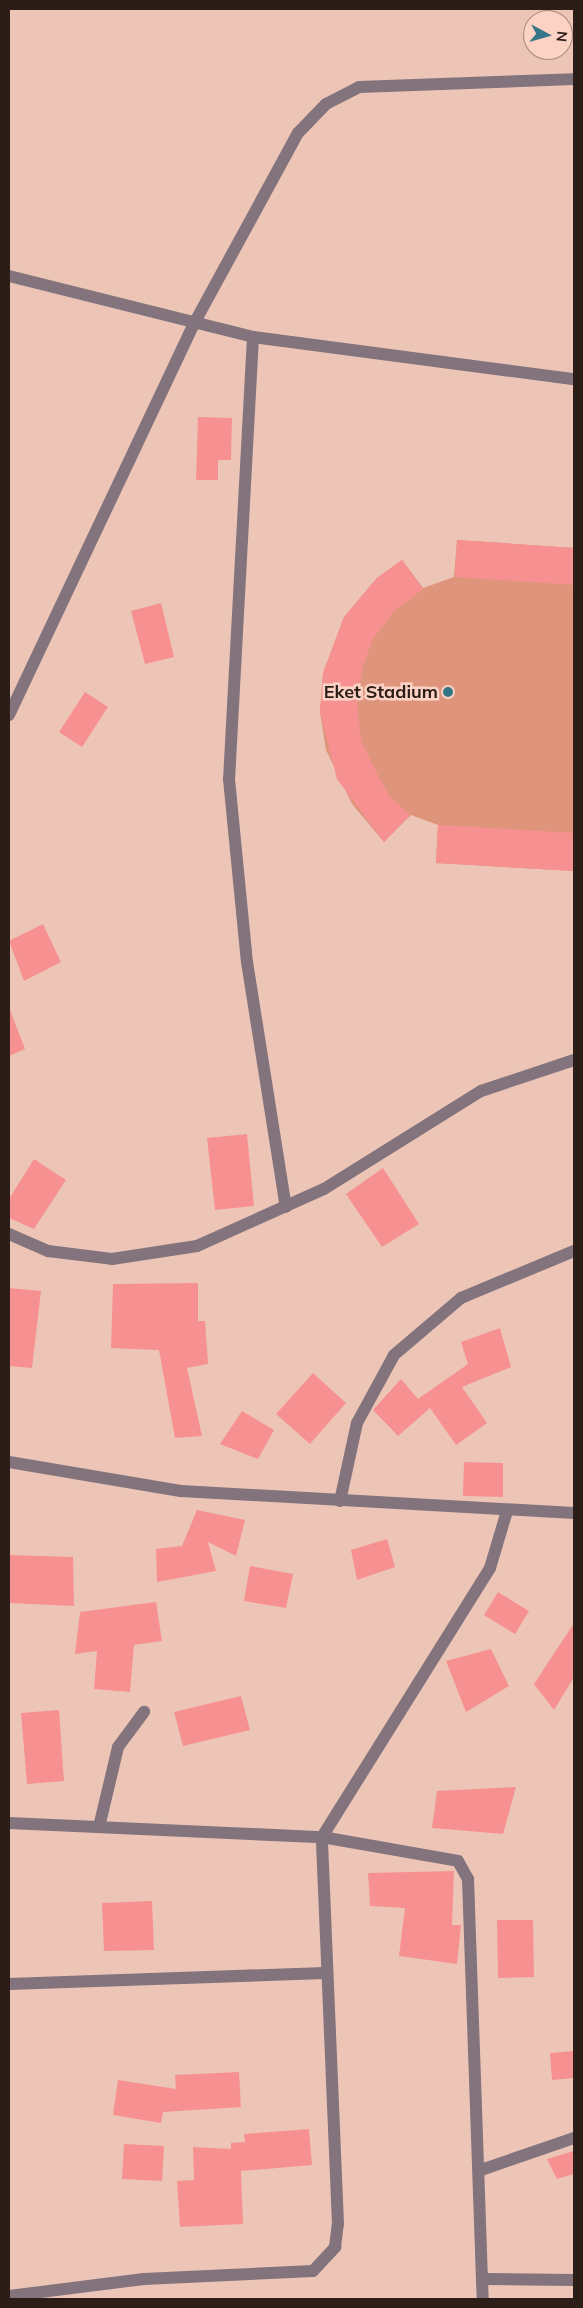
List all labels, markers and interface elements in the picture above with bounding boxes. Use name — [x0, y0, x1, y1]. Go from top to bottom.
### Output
north arrow — [523, 10, 573, 60]
text: N — [552, 30, 571, 43]
place label: Eket Stadium — [324, 681, 438, 703]
marker: Eket Stadium — [442, 686, 454, 698]

